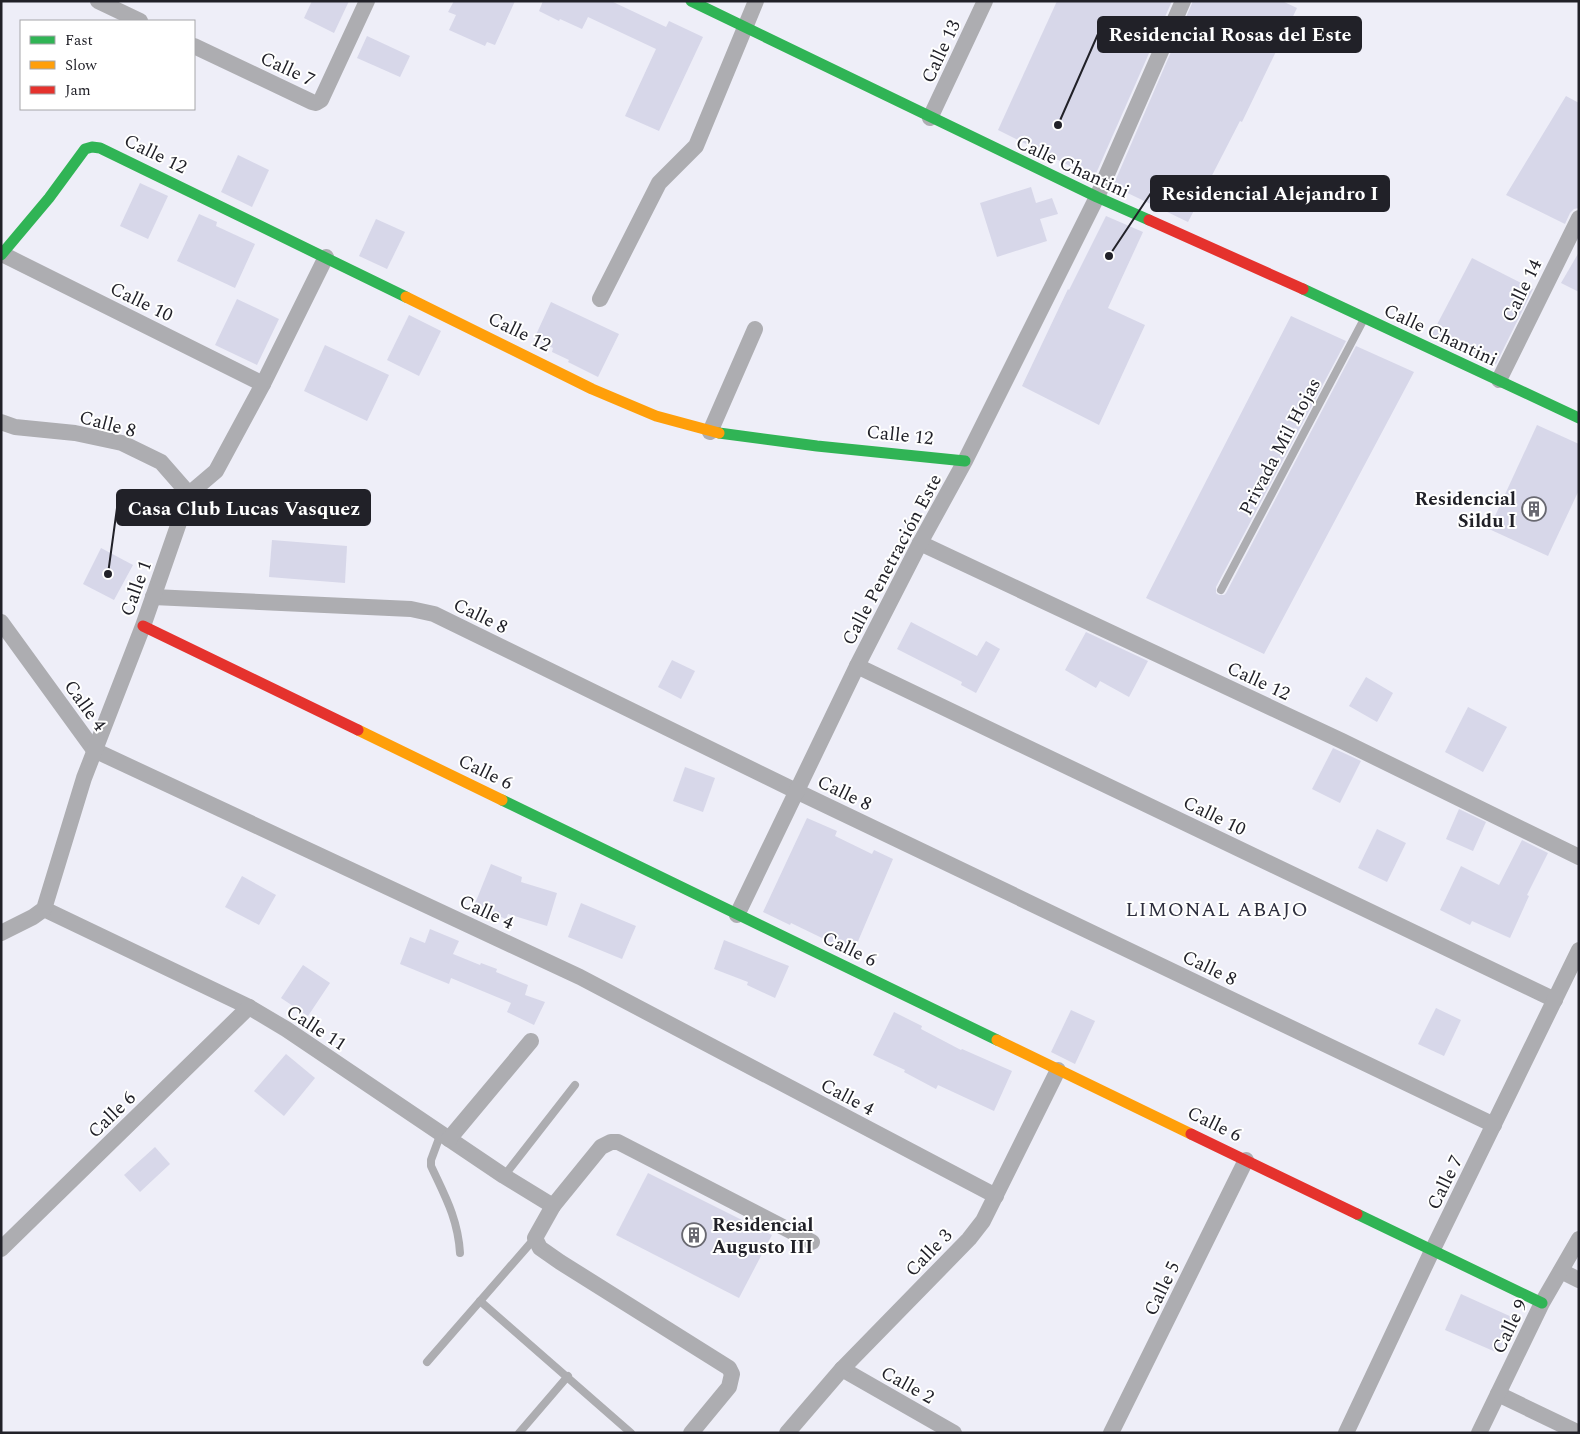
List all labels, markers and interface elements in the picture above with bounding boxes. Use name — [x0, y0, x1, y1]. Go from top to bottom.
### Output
street label: Calle 13 — [914, 15, 969, 88]
callout: Residencial Rosas del Este — [1098, 17, 1361, 52]
legend — [20, 20, 195, 110]
text: Residencial Rosas del Este — [1109, 20, 1351, 50]
text: Fast — [65, 29, 93, 52]
street label: Calle 7 — [255, 44, 320, 95]
text: Slow — [65, 54, 97, 77]
text: Jam — [65, 79, 91, 102]
street label: Calle 12 — [119, 127, 192, 182]
street label: Calle Chantini — [1011, 128, 1134, 206]
callout: Residencial Alejandro I — [1151, 176, 1389, 211]
text: Residencial Alejandro I — [1161, 179, 1379, 209]
street label: Calle 14 — [1495, 254, 1550, 327]
street label: Calle 10 — [105, 275, 178, 330]
street label: Calle Chantini — [1379, 296, 1502, 374]
street label: Calle 12 — [483, 305, 556, 360]
street label: Privada Mil Hojas — [1232, 373, 1329, 521]
street label: Calle 8 — [76, 403, 139, 446]
street label: Calle 12 — [865, 418, 935, 453]
street label: Calle Penetración Este — [835, 469, 950, 651]
place label: Residencial Sildu I — [1415, 485, 1516, 536]
callout: Casa Club Lucas Vasquez — [117, 490, 370, 525]
text: Casa Club Lucas Vasquez — [128, 494, 360, 524]
building icon: Residencial Sildu I — [1521, 496, 1547, 522]
street label: Calle 1 — [113, 556, 160, 621]
street label: Calle 8 — [448, 591, 513, 642]
street label: Calle 12 — [1222, 654, 1295, 709]
street label: Calle 4 — [56, 674, 114, 738]
street label: Calle 6 — [453, 747, 518, 798]
street label: Calle 8 — [812, 768, 877, 819]
street label: Calle 10 — [1178, 789, 1251, 844]
street label: Calle 4 — [454, 887, 519, 938]
district label: LIMONAL ABAJO — [1125, 895, 1309, 925]
street label: Calle 6 — [817, 924, 882, 975]
street label: Calle 8 — [1177, 943, 1242, 994]
street label: Calle 11 — [280, 998, 352, 1059]
street label: Calle 4 — [815, 1071, 880, 1124]
street label: Calle 6 — [81, 1085, 143, 1146]
street label: Calle 6 — [1182, 1099, 1247, 1150]
street label: Calle 7 — [1420, 1150, 1471, 1215]
place label: Residencial Augusto III — [712, 1211, 813, 1262]
building icon: Residencial Augusto III — [681, 1222, 707, 1248]
street label: Calle 3 — [899, 1222, 960, 1284]
street label: Calle 5 — [1137, 1256, 1188, 1321]
street label: Calle 9 — [1485, 1294, 1536, 1359]
street label: Calle 2 — [875, 1359, 939, 1412]

